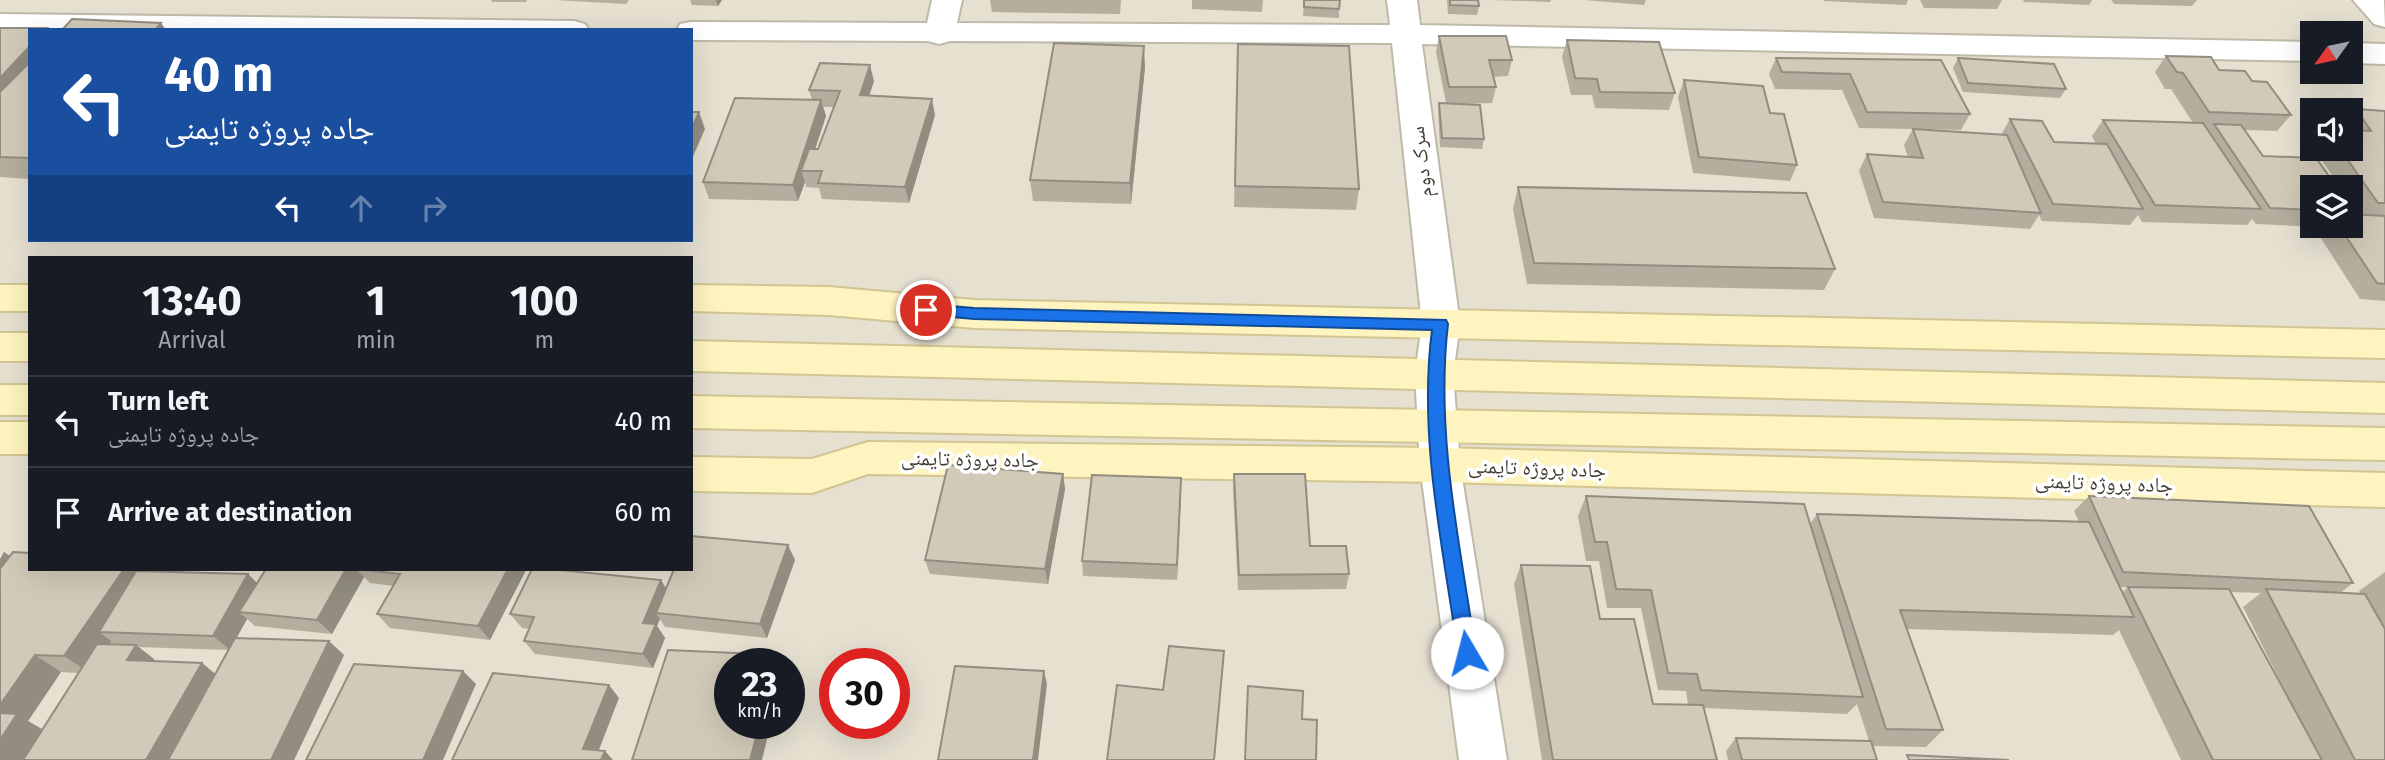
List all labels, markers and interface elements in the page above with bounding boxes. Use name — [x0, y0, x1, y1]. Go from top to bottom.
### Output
north arrow — [2300, 21, 2362, 84]
map controls — [2300, 21, 2363, 238]
text: 40 m — [164, 45, 273, 104]
icon: left — [49, 56, 140, 147]
button: sound — [2300, 98, 2363, 161]
text: جاده پروژه تایمنی — [164, 109, 375, 147]
street label: سرک دوم — [1404, 125, 1439, 199]
button: layers — [2300, 175, 2363, 238]
icon: left — [269, 189, 307, 227]
icon: ahead — [342, 189, 380, 227]
icon: right — [415, 189, 453, 227]
text: 13:40 — [142, 276, 242, 326]
text: 1 — [366, 276, 386, 326]
text: 100 — [510, 276, 579, 326]
pin — [896, 280, 956, 340]
icon: arrive — [907, 291, 945, 329]
text: Arrival — [158, 326, 226, 354]
text: min — [356, 326, 396, 354]
text: m — [534, 326, 554, 354]
text: Turn left — [108, 386, 209, 417]
icon: left — [49, 403, 87, 441]
text: 40 m — [614, 406, 672, 437]
text: جاده پروژه تایمنی — [108, 420, 259, 448]
street label: جاده پروژه تایمنی — [901, 445, 1039, 473]
street label: جاده پروژه تایمنی — [1467, 453, 1607, 483]
street label: جاده پروژه تایمنی — [2034, 468, 2174, 498]
icon: arrive — [49, 494, 87, 532]
text: Arrive at destination — [108, 497, 352, 528]
text: 60 m — [614, 497, 672, 528]
position arrow — [1430, 616, 1504, 690]
speed limit sign: 30 — [819, 648, 910, 739]
text: 23 — [741, 663, 778, 705]
text: km/h — [737, 700, 782, 722]

